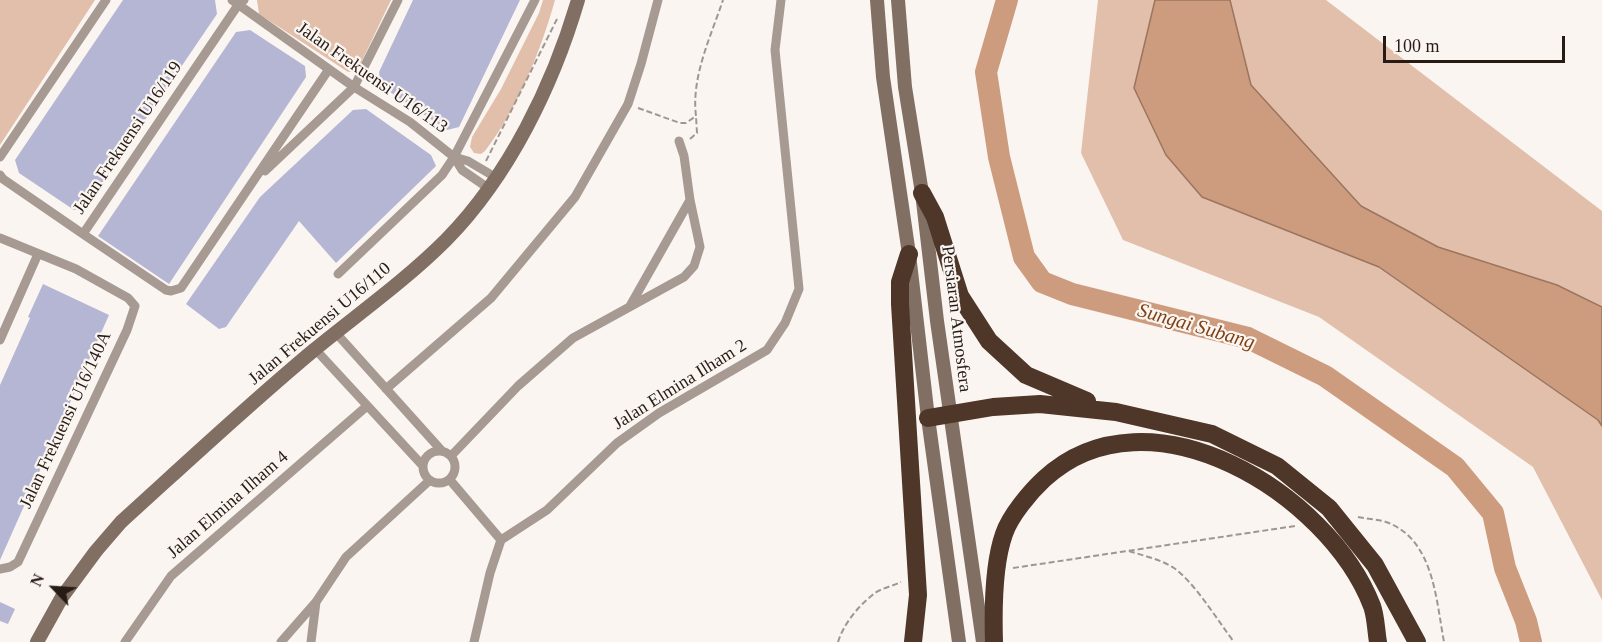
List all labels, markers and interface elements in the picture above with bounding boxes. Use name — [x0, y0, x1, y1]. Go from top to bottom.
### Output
street label: Jalan Frekuensi U16/113 — [292, 18, 452, 138]
scale bar — [1386, 24, 1568, 62]
text: 100 m — [1394, 36, 1440, 56]
street label: Jalan Frekuensi U16/119 — [69, 58, 187, 218]
street label: Persiaran Atmosfera — [936, 245, 976, 393]
street label: Jalan Frekuensi U16/110 — [244, 258, 396, 390]
water label: Sungai Subang — [1135, 299, 1257, 355]
street label: Jalan Frekuensi U16/140A — [15, 328, 117, 512]
street label: Jalan Elmina Ilham 2 — [609, 335, 751, 435]
street label: Jalan Elmina Ilham 4 — [163, 447, 293, 563]
north arrow — [24, 558, 84, 618]
text: N — [27, 571, 47, 589]

